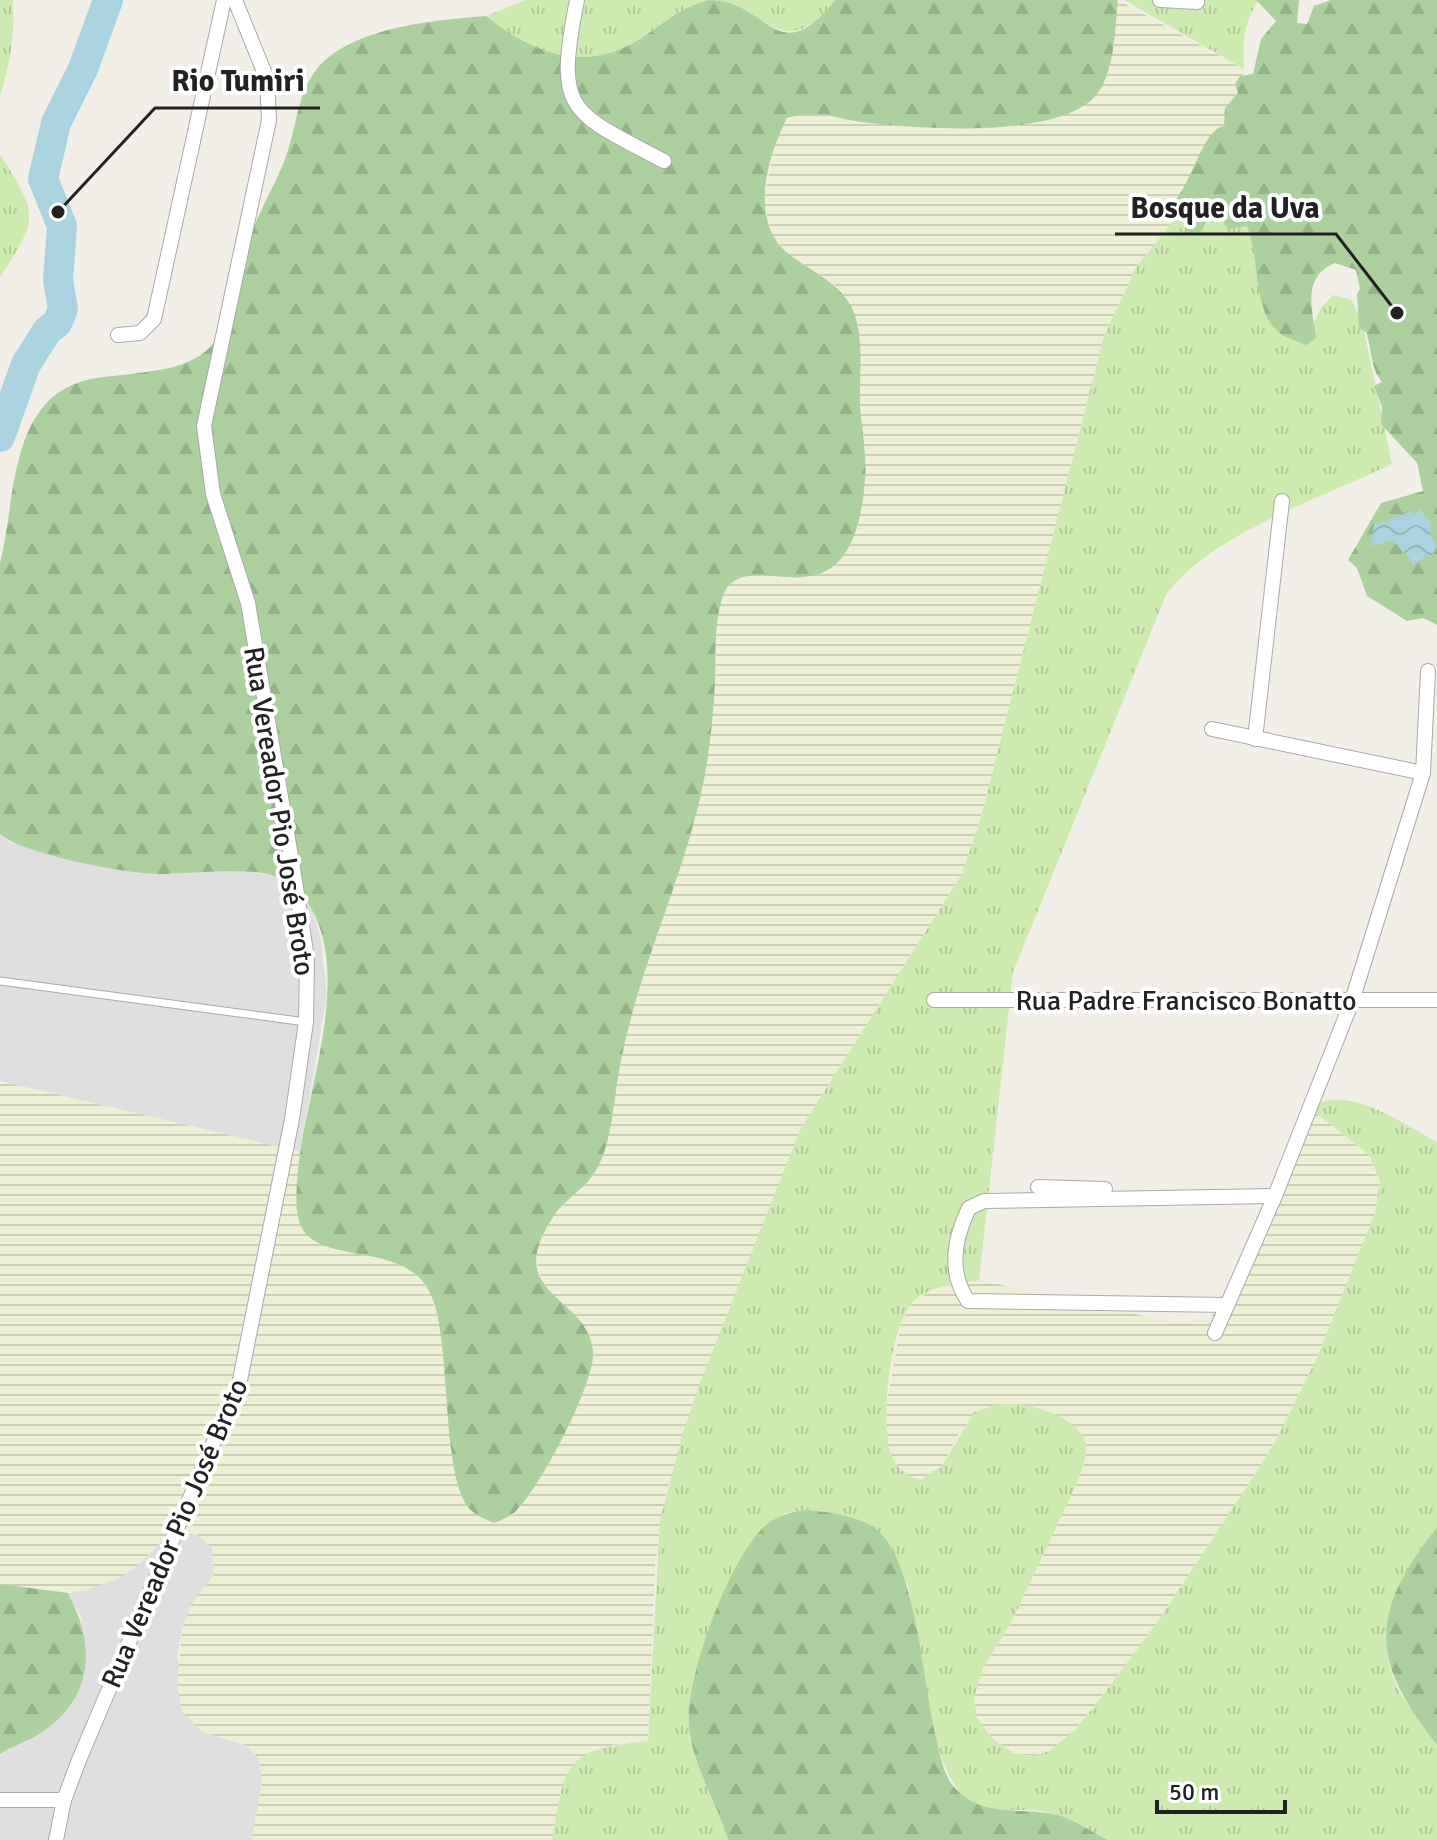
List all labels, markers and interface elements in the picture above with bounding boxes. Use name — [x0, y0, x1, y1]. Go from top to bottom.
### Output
callout: Rio Tumiri — [155, 54, 320, 108]
text: Rio Tumiri — [171, 63, 305, 100]
callout: Bosque da Uva — [1115, 180, 1336, 234]
text: Bosque da Uva — [1130, 190, 1320, 227]
street label: Rua Vereador Pio José Broto — [236, 644, 322, 978]
street label: Rua Padre Francisco Bonatto — [1015, 984, 1357, 1018]
street label: Rua Vereador Pio José Broto — [94, 1374, 256, 1693]
scale bar — [1157, 1764, 1285, 1814]
text: 50 m — [1169, 1777, 1219, 1807]

